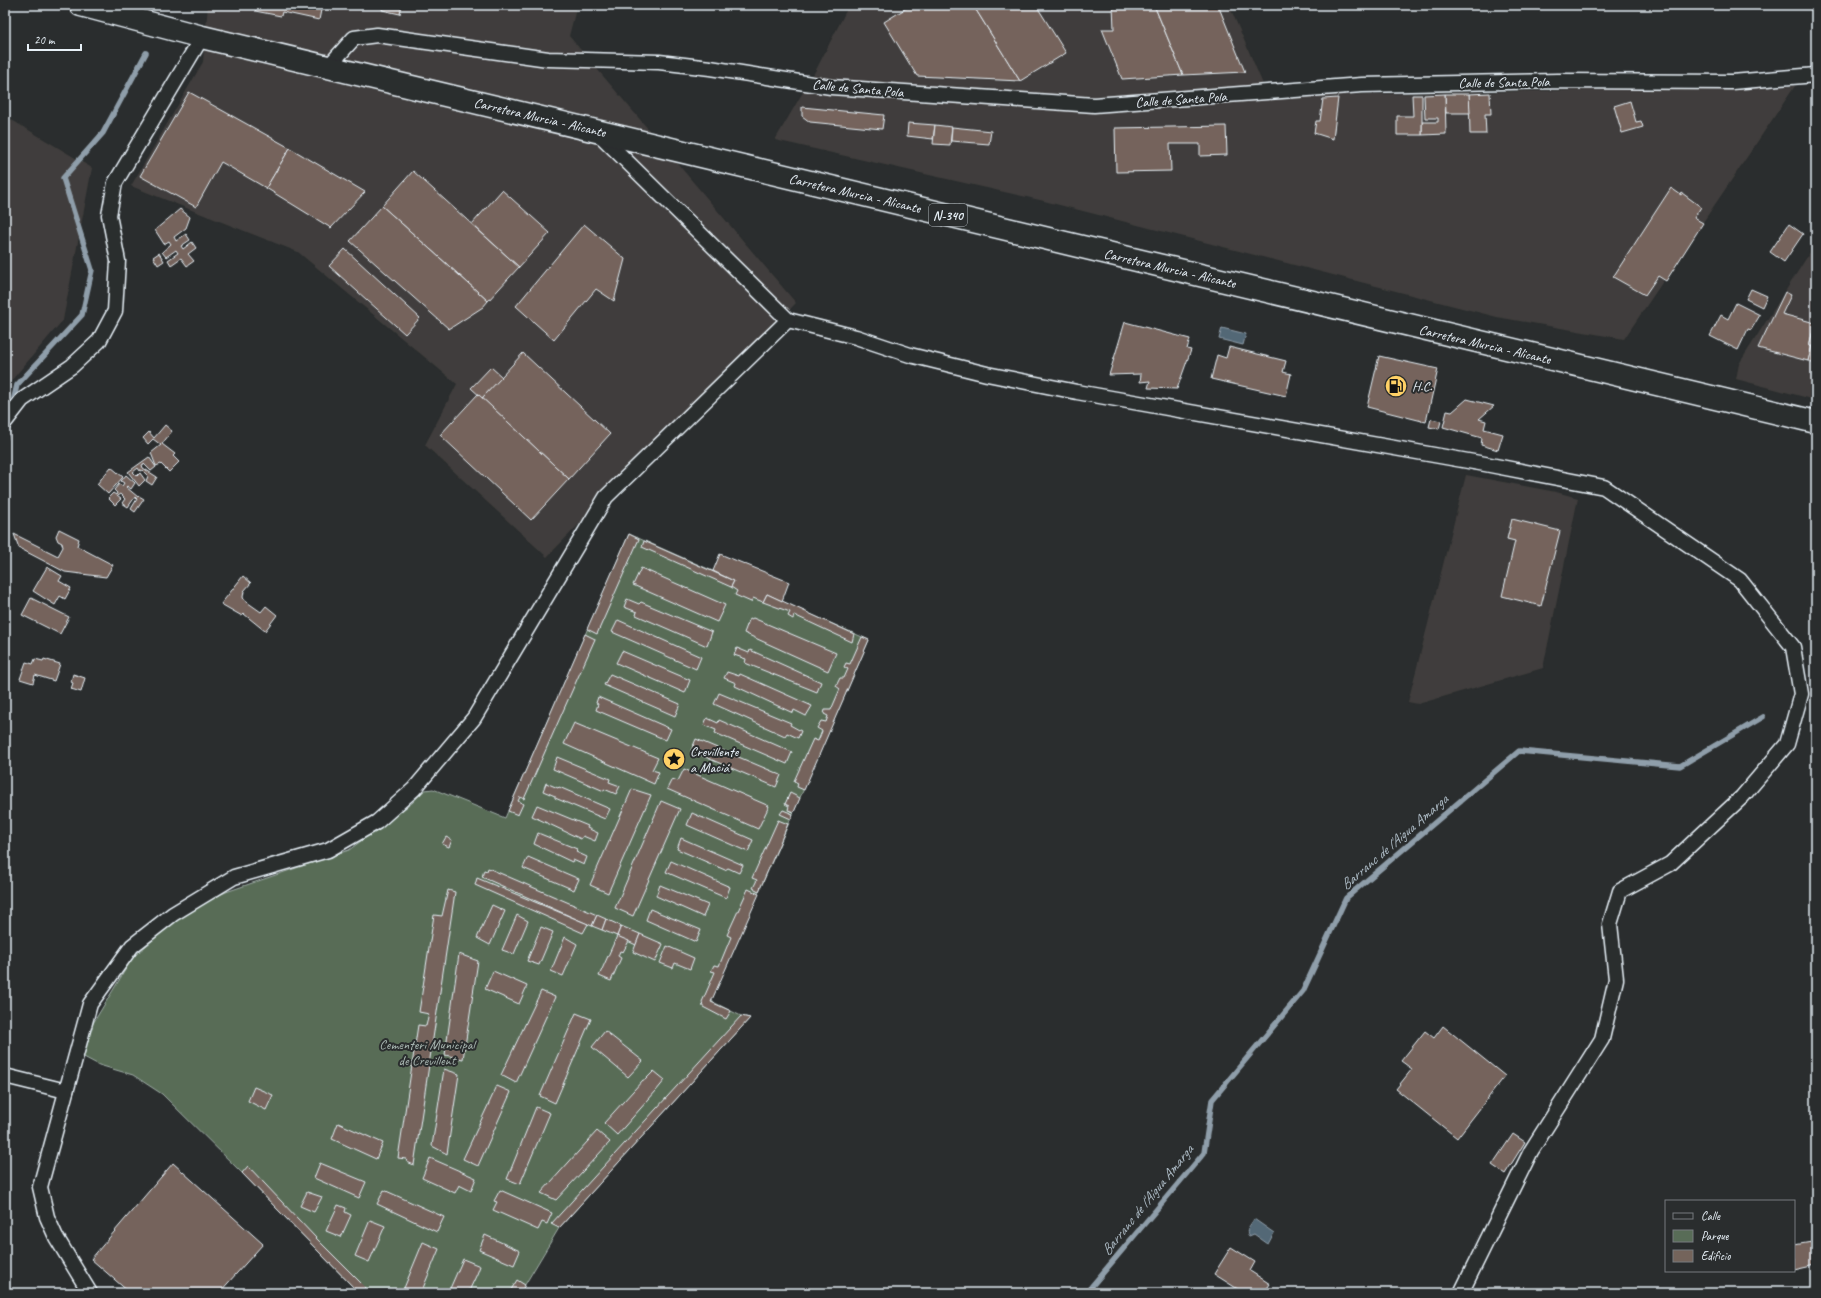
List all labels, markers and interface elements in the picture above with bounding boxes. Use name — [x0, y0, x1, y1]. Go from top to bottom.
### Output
scale bar — [28, 26, 81, 52]
text: 20 m — [34, 32, 56, 48]
street label: Calle de Santa Pola — [1458, 73, 1551, 92]
street label: Calle de Santa Pola — [812, 76, 905, 101]
street label: Calle de Santa Pola — [1135, 88, 1228, 111]
street label: Carretera Murcia - Alicante — [472, 94, 609, 141]
street label: Carretera Murcia - Alicante — [787, 170, 924, 217]
road number: N-340 — [929, 204, 967, 226]
street label: Carretera Murcia - Alicante — [1102, 245, 1239, 292]
street label: Carretera Murcia - Alicante — [1417, 321, 1554, 368]
fuel station icon: H.C. — [1383, 373, 1409, 399]
place label: H.C. — [1412, 378, 1432, 395]
place label: Crevillente a Maciá — [690, 743, 740, 776]
place icon: Crevillente a Maciá — [661, 746, 687, 772]
water label: Barranc de l'Aigua Amarga — [1337, 789, 1454, 894]
park label: Cementeri Municipal de Crevillent — [379, 1036, 477, 1069]
water label: Barranc de l'Aigua Amarga — [1097, 1140, 1199, 1259]
legend — [1665, 1200, 1795, 1272]
text: Calle — [1701, 1208, 1721, 1224]
text: Parque — [1701, 1228, 1730, 1244]
text: Edificio — [1701, 1248, 1731, 1264]

